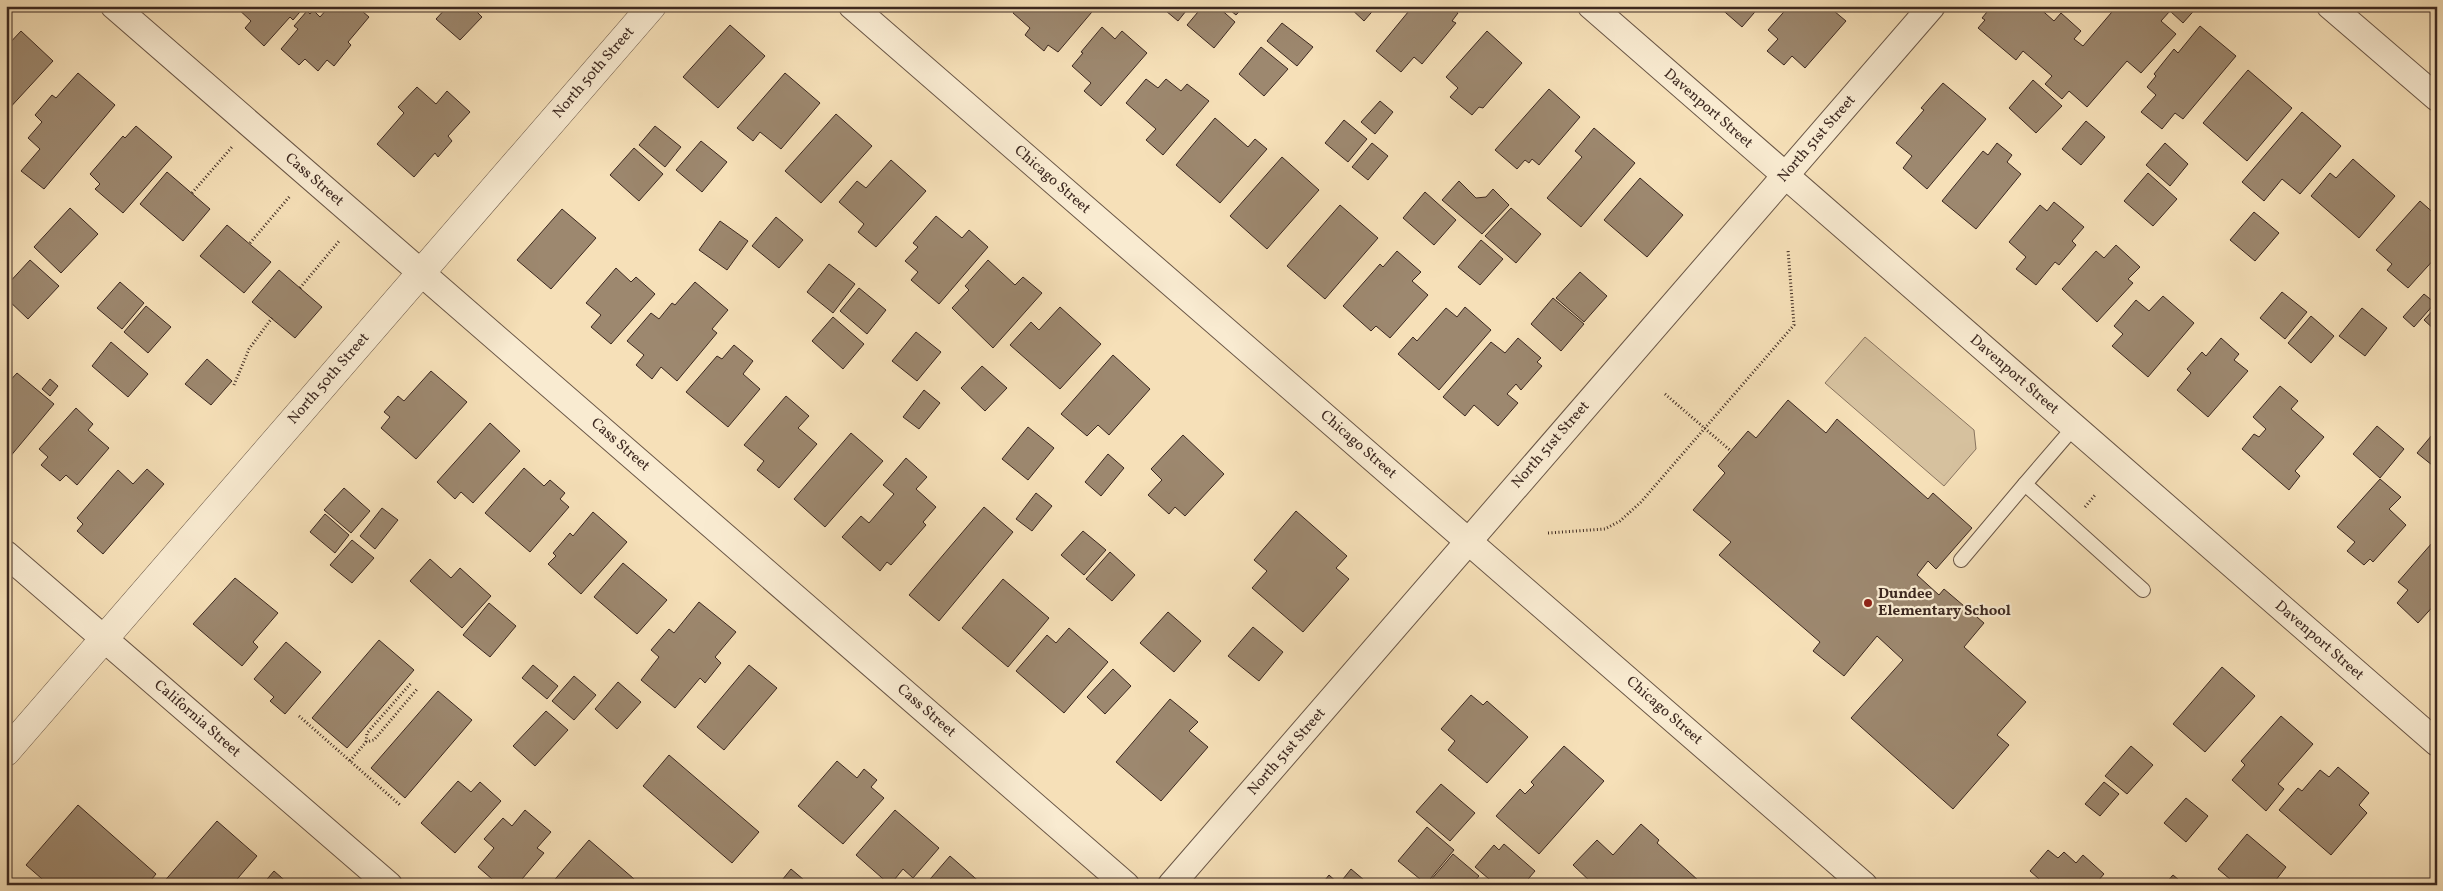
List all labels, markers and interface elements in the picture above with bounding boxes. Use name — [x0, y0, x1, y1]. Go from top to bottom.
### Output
street label: North 50th Street — [548, 23, 640, 123]
street label: Davenport Street — [1659, 64, 1757, 154]
street label: North 51st Street — [1773, 91, 1861, 187]
street label: Chicago Street — [1009, 141, 1095, 219]
street label: Cass Street — [280, 148, 348, 212]
street label: North 50th Street — [283, 329, 375, 429]
street label: Davenport Street — [1965, 330, 2063, 420]
street label: North 51st Street — [1507, 397, 1595, 493]
street label: Chicago Street — [1315, 406, 1401, 484]
street label: Cass Street — [586, 413, 654, 477]
place label: Dundee Elementary School — [1878, 584, 2011, 622]
street label: Davenport Street — [2270, 596, 2368, 686]
marker: Dundee Elementary School — [1862, 597, 1874, 609]
street label: Chicago Street — [1621, 672, 1707, 750]
street label: California Street — [149, 675, 245, 763]
street label: Cass Street — [892, 679, 960, 743]
street label: North 51st Street — [1243, 704, 1331, 800]

